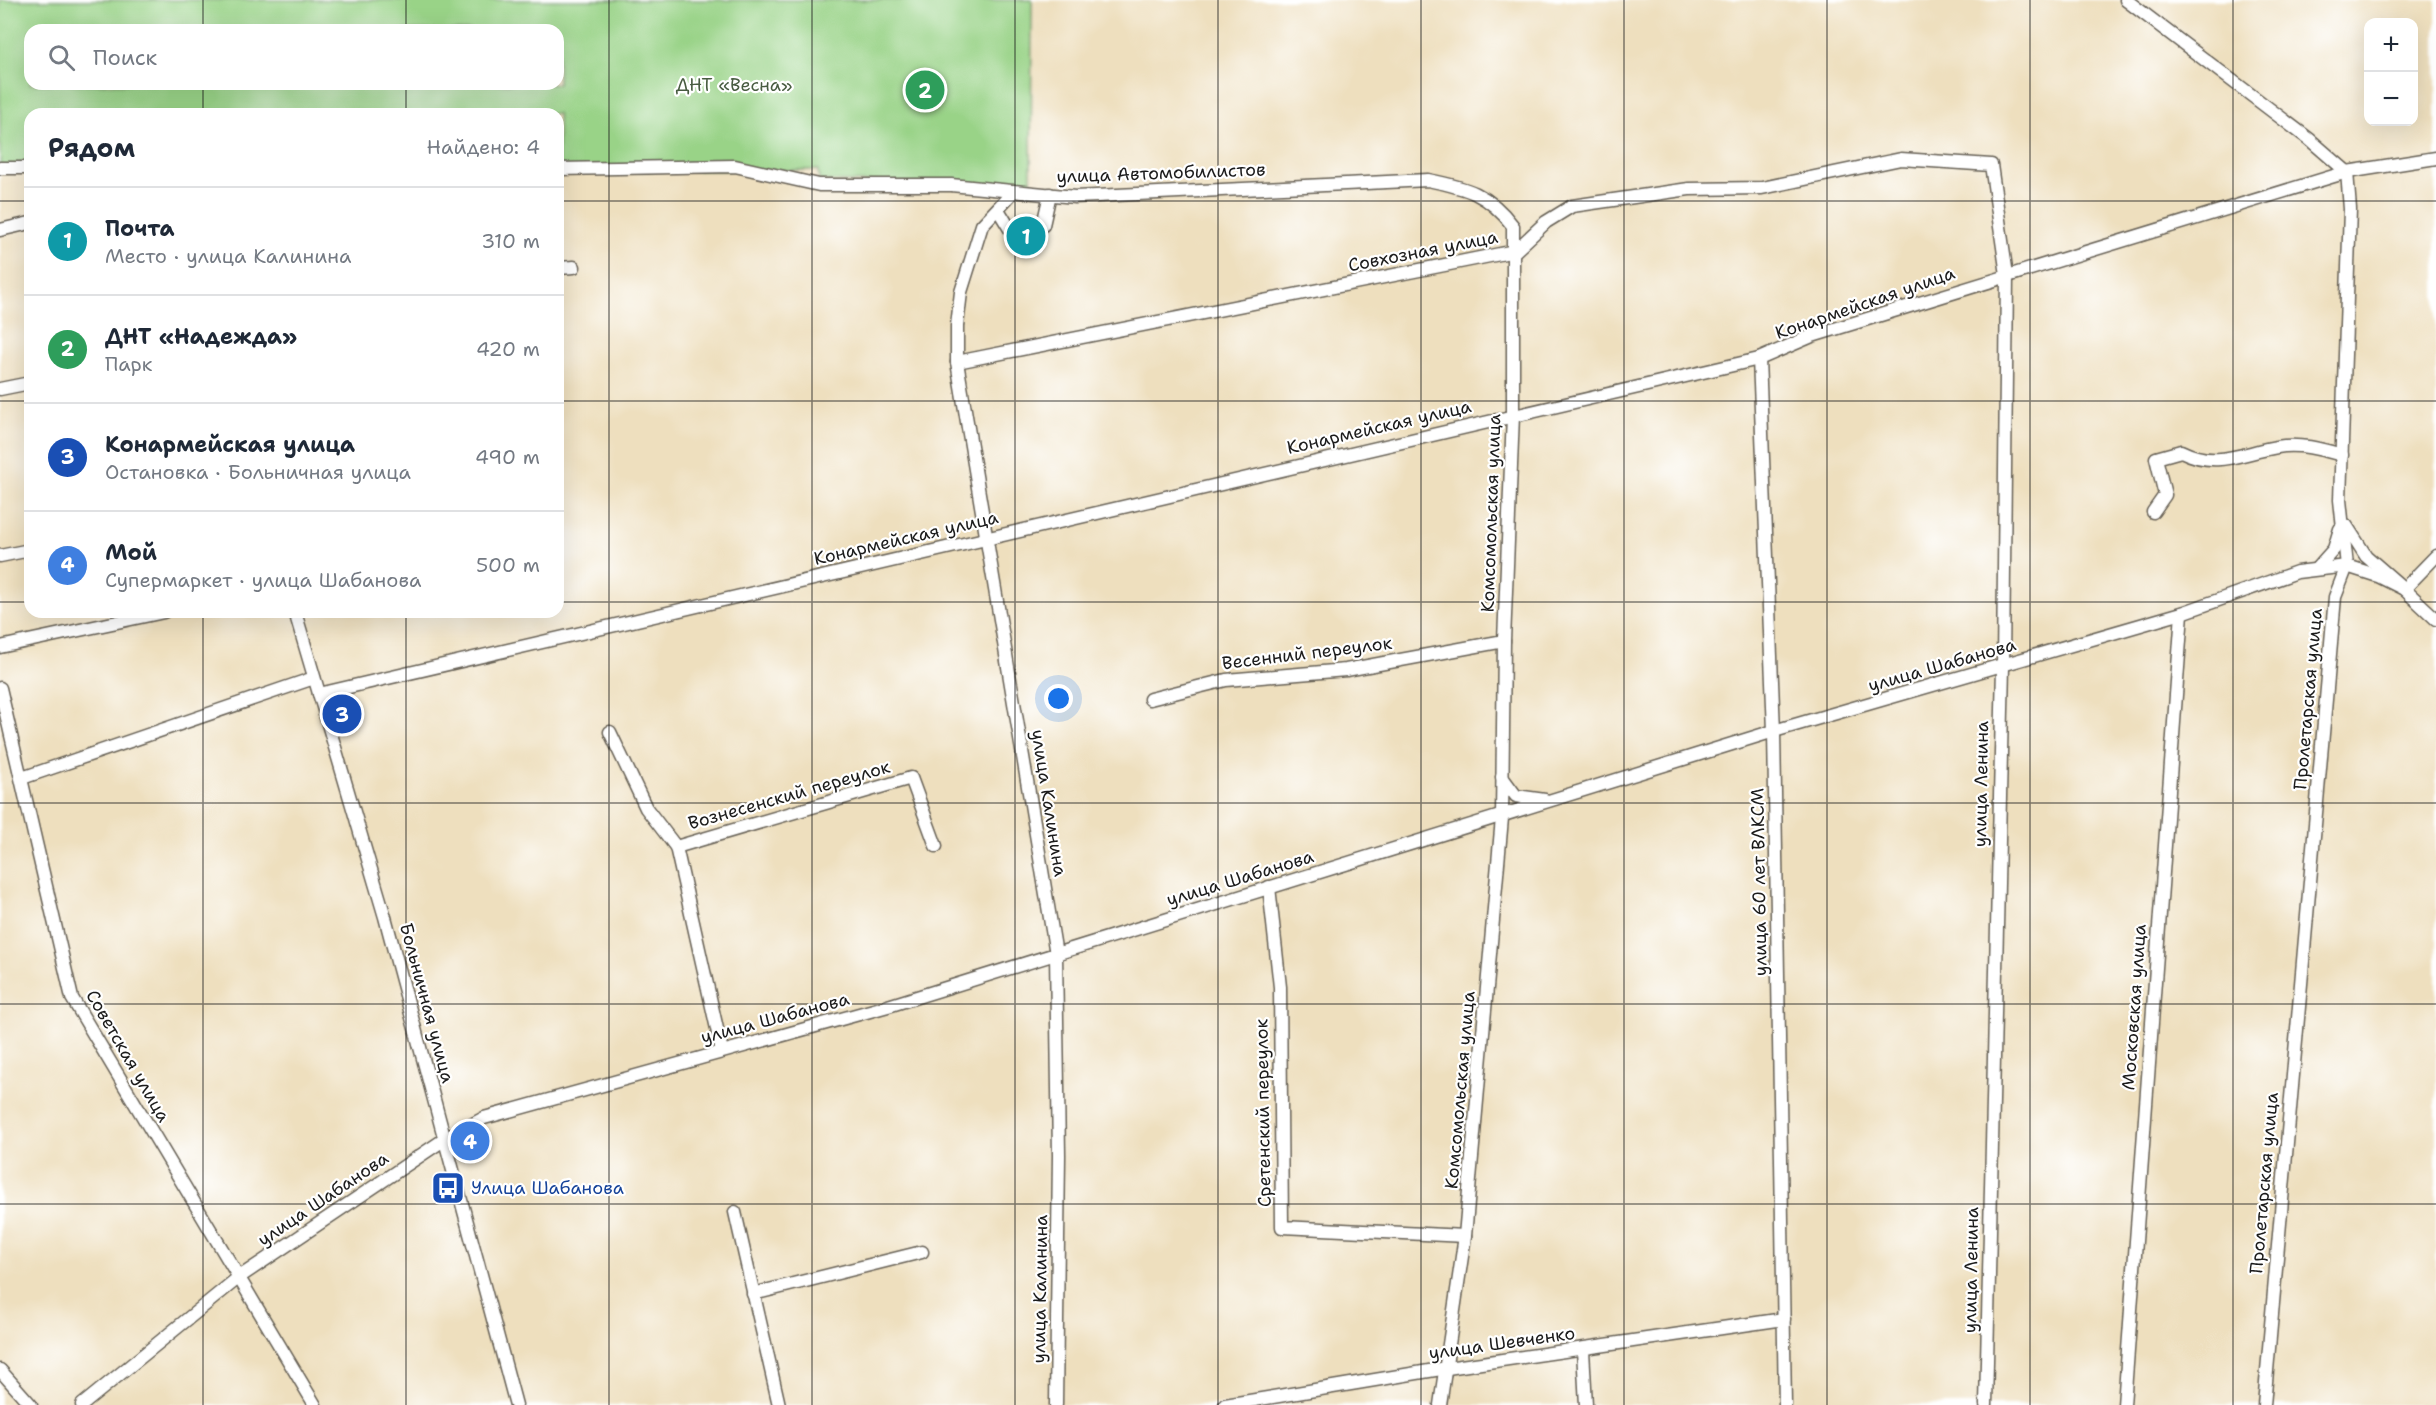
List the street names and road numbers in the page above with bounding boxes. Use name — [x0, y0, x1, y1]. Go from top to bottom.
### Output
street label: улица Автомобилистов — [1056, 157, 1266, 189]
street label: Совхозная улица — [1346, 225, 1500, 277]
street label: Конармейская улица — [1772, 261, 1958, 345]
street label: Конармейская улица — [1284, 394, 1474, 460]
street label: Комсомольская улица — [1476, 413, 1506, 613]
street label: Конармейская улица — [811, 505, 1001, 571]
street label: Пролетарская улица — [2288, 607, 2328, 791]
street label: Весенний переулок — [1221, 631, 1394, 675]
street label: улица Шабанова — [1865, 632, 2019, 698]
street label: улица Ленина — [1968, 721, 1994, 847]
street label: улица Калинина — [1026, 728, 1072, 878]
street label: Вознесенский переулок — [685, 755, 893, 835]
street label: улица 60 лет ВЛКСМ — [1745, 788, 1773, 976]
street label: улица Шабанова — [1163, 844, 1317, 912]
street label: Больничная улица — [394, 920, 460, 1086]
street label: Московская улица — [2116, 923, 2152, 1091]
street label: Советская улица — [80, 986, 176, 1126]
street label: улица Шабанова — [698, 987, 852, 1049]
street label: Комсомольская улица — [1439, 990, 1481, 1190]
street label: Сретенский переулок — [1249, 1018, 1277, 1207]
street label: Пролетарская улица — [2244, 1091, 2284, 1275]
street label: улица Шабанова — [253, 1146, 393, 1252]
street label: улица Ленина — [1958, 1207, 1984, 1333]
street label: улица Калинина — [1027, 1214, 1053, 1364]
street label: улица Шевченко — [1427, 1321, 1577, 1365]

